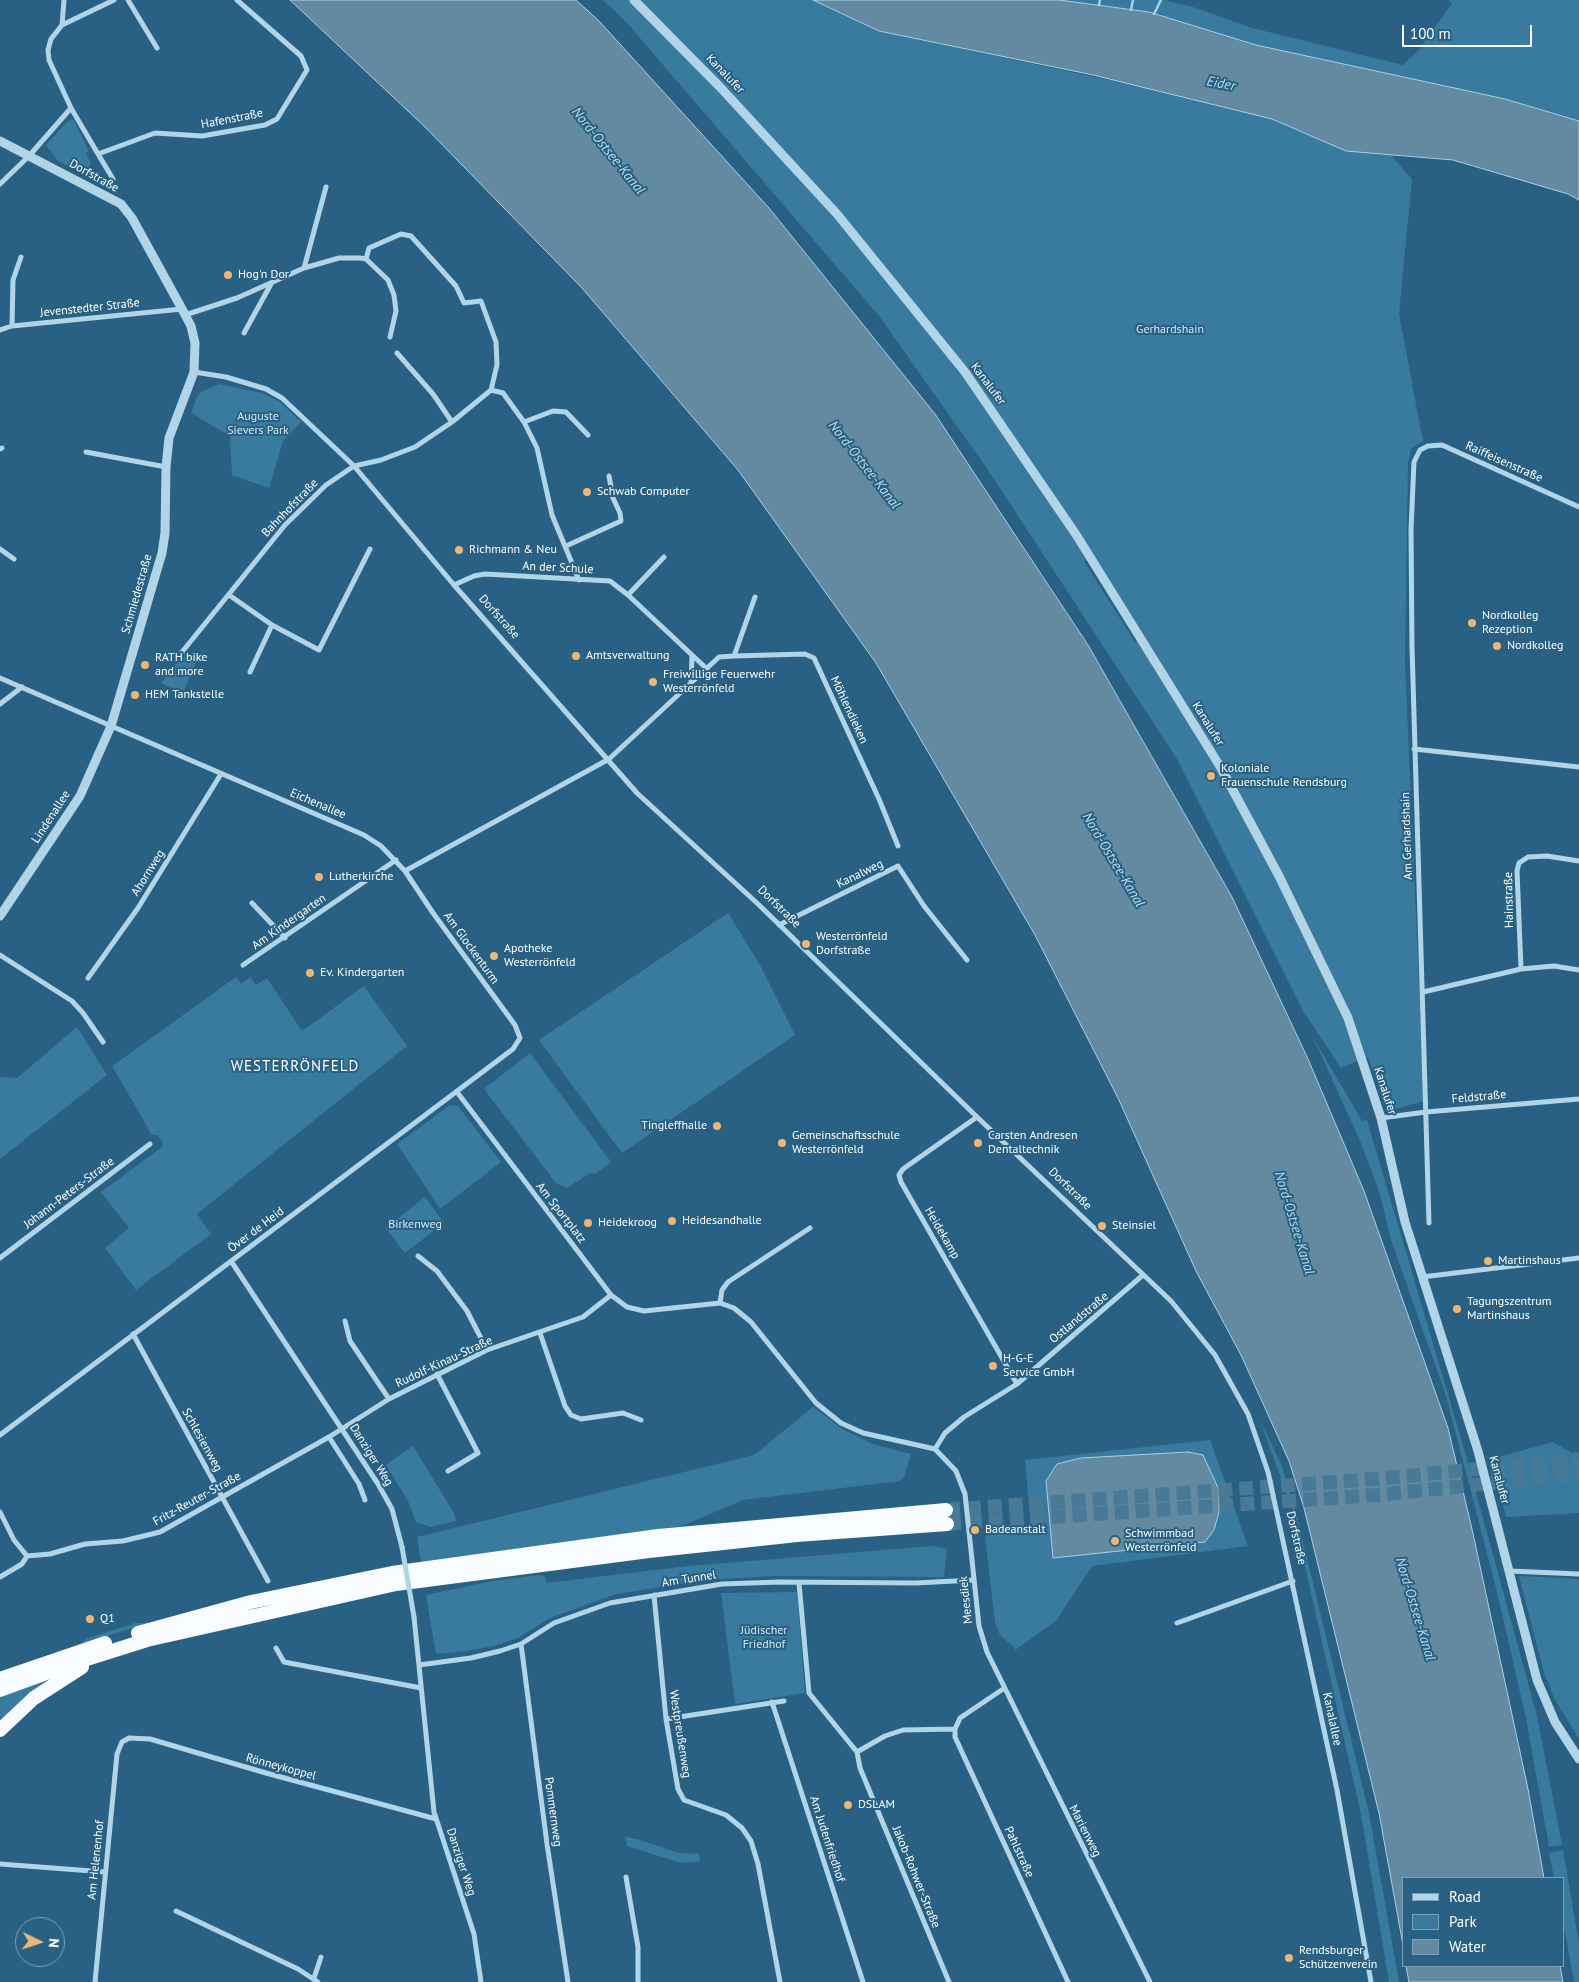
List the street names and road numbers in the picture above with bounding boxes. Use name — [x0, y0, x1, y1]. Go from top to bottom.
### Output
street label: Kanalufer — [703, 51, 747, 97]
street label: Hafenstraße — [200, 106, 264, 132]
street label: Dorfstraße — [67, 156, 121, 196]
street label: Jevenstedter Straße — [39, 296, 141, 320]
street label: Kanalufer — [967, 360, 1009, 408]
street label: Raiffeisenstraße — [1463, 439, 1545, 485]
street label: Bahnhofstraße — [259, 476, 321, 540]
street label: Schmiedestraße — [119, 552, 155, 636]
street label: An der Schule — [522, 559, 594, 577]
street label: Dorfstraße — [475, 592, 523, 642]
street label: Möhlendieken — [827, 674, 871, 746]
street label: Kanalufer — [1189, 699, 1227, 749]
street label: Eichenallee — [288, 786, 348, 822]
street label: Lindenallee — [29, 788, 73, 846]
street label: Am Gerhardshain — [1398, 792, 1416, 880]
street label: Ahornweg — [128, 847, 168, 899]
street label: Kanalweg — [834, 857, 886, 891]
street label: Hainstraße — [1501, 872, 1517, 928]
street label: Dorfstraße — [754, 883, 804, 931]
street label: Am Kindergarten — [249, 891, 329, 953]
street label: Am Glockenturm — [440, 909, 502, 987]
street label: Kanalufer — [1371, 1065, 1399, 1117]
street label: Feldstraße — [1451, 1087, 1507, 1107]
street label: Johann-Peters-Straße — [21, 1154, 117, 1232]
street label: Dorfstraße — [1045, 1165, 1095, 1213]
street label: Am Sportplatz — [533, 1180, 589, 1246]
street label: Över de Heid — [225, 1204, 287, 1256]
street label: Heidekamp — [921, 1204, 963, 1262]
street label: Ostlandstraße — [1047, 1289, 1111, 1347]
street label: Rudolf-Kinau-Straße — [393, 1333, 495, 1391]
street label: Schlesienweg — [179, 1406, 225, 1474]
street label: Danziger Weg — [346, 1421, 396, 1489]
street label: Kanalufer — [1486, 1454, 1512, 1506]
street label: Fritz-Reuter-Straße — [151, 1469, 243, 1529]
street label: Dorfstraße — [1283, 1510, 1309, 1566]
street label: Am Tunnel — [661, 1568, 717, 1590]
street label: Meesdiek — [956, 1575, 976, 1625]
street label: Westpreußenweg — [666, 1689, 694, 1779]
street label: Kanalallee — [1319, 1691, 1345, 1747]
street label: Rönneykoppel — [244, 1751, 318, 1783]
street label: Pommernweg — [541, 1776, 565, 1848]
street label: Am Judenfriedhof — [806, 1794, 848, 1884]
street label: Marienweg — [1066, 1803, 1104, 1859]
street label: Am Helenenhof — [85, 1820, 107, 1900]
street label: Jakob-Rohwer-Straße — [889, 1824, 943, 1930]
street label: Pahlstraße — [1001, 1824, 1037, 1880]
street label: Danziger Weg — [443, 1826, 479, 1898]

